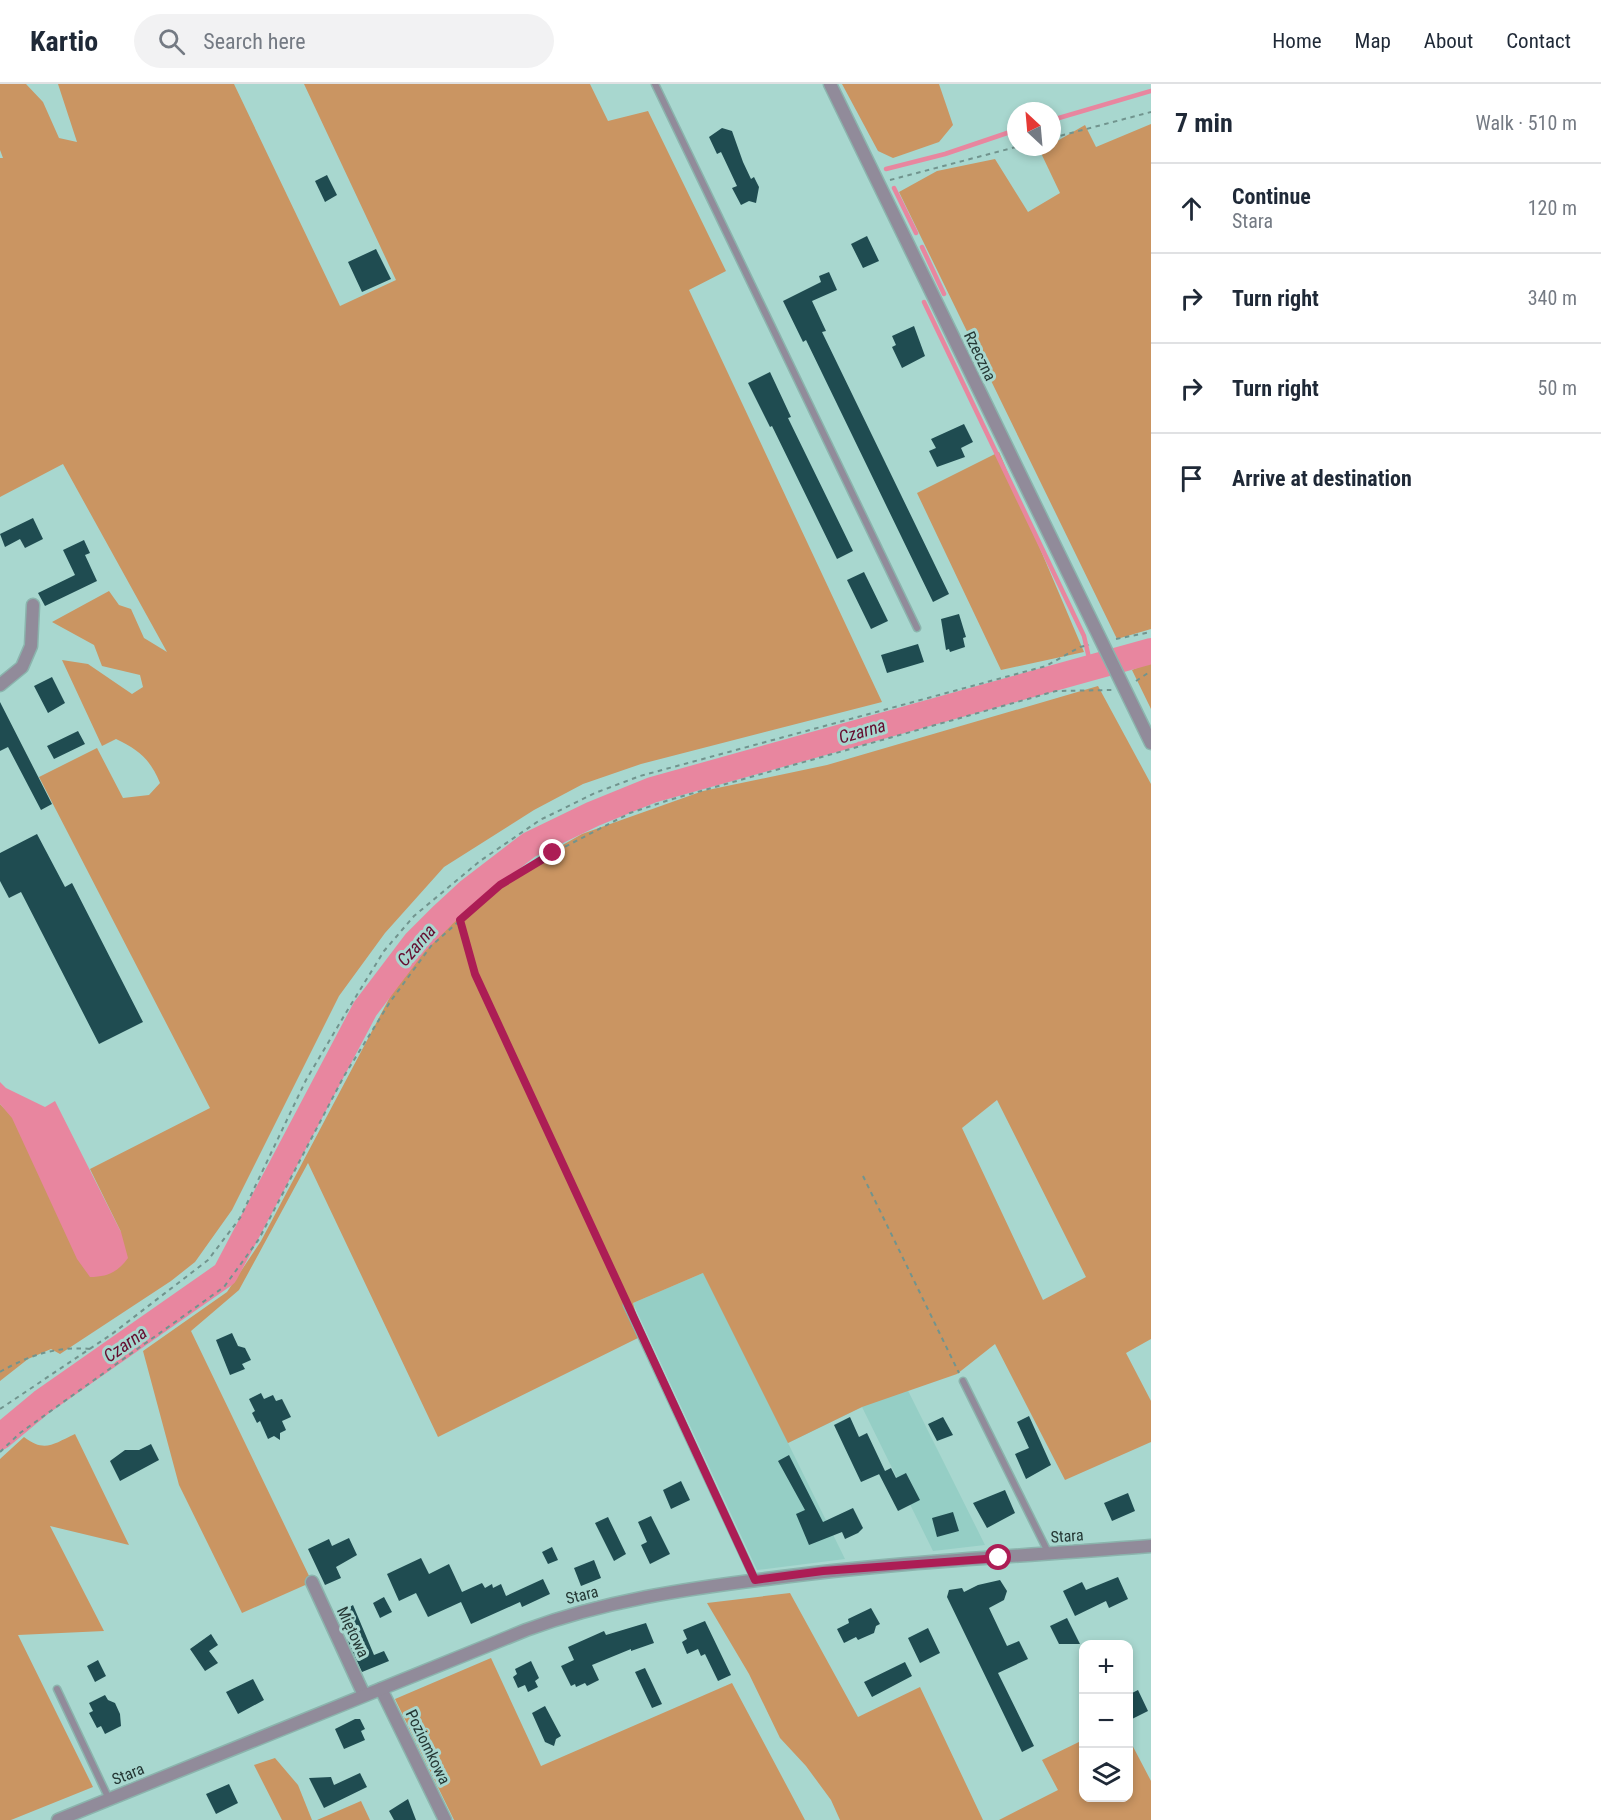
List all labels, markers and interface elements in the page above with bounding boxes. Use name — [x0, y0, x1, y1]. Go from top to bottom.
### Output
search box — [134, 14, 554, 68]
text: Kartio — [30, 25, 98, 58]
icon: search — [155, 25, 188, 58]
text: Search here — [203, 29, 306, 54]
text: Home — [1272, 29, 1322, 53]
text: Map — [1355, 29, 1391, 53]
text: About — [1424, 29, 1473, 53]
text: Contact — [1506, 29, 1571, 53]
north arrow — [1007, 102, 1061, 156]
text: 7 min — [1175, 108, 1233, 138]
text: Walk · 510 m — [1476, 111, 1577, 135]
text: Continue — [1232, 184, 1311, 209]
icon: ahead — [1175, 192, 1208, 225]
text: 120 m — [1528, 196, 1577, 220]
text: Stara — [1232, 209, 1273, 233]
icon: right — [1175, 282, 1208, 315]
text: Turn right — [1232, 286, 1319, 311]
text: 340 m — [1528, 286, 1577, 310]
street label: Rzeczna — [960, 328, 1000, 384]
icon: right — [1175, 372, 1208, 405]
text: Turn right — [1232, 376, 1319, 401]
text: 50 m — [1538, 376, 1577, 400]
icon: arrive — [1175, 462, 1208, 495]
text: Arrive at destination — [1232, 466, 1412, 491]
water label: Czarna — [836, 714, 888, 748]
route end — [539, 839, 565, 865]
water label: Czarna — [392, 920, 440, 970]
water label: Czarna — [99, 1322, 151, 1366]
street label: Stara — [1050, 1525, 1084, 1547]
route start — [985, 1544, 1011, 1570]
street label: Stara — [564, 1582, 600, 1608]
street label: Miętowa — [333, 1604, 373, 1660]
map controls — [1079, 1640, 1133, 1802]
button: + — [1079, 1640, 1133, 1694]
button: − — [1079, 1694, 1133, 1748]
street label: Poziomkowa — [402, 1707, 454, 1787]
button: layers — [1079, 1748, 1133, 1802]
street label: Stara — [109, 1759, 147, 1789]

